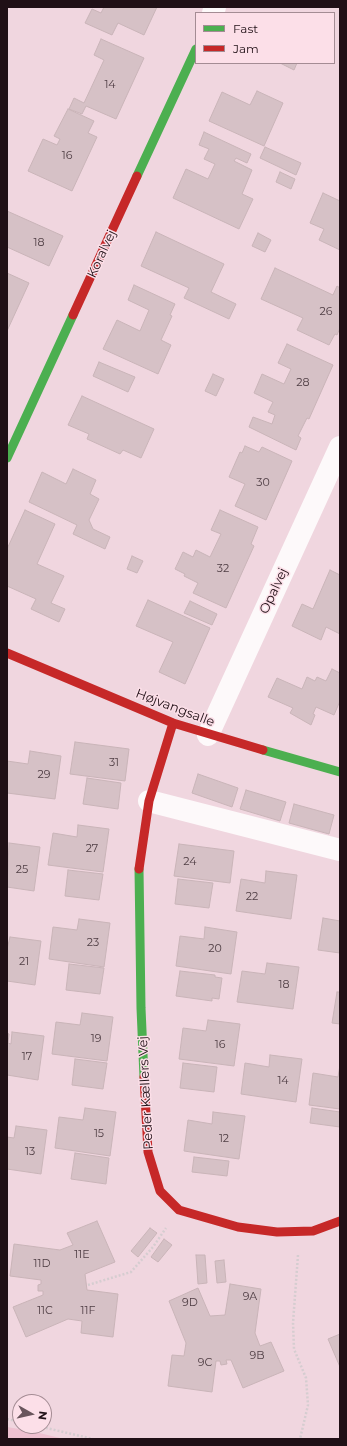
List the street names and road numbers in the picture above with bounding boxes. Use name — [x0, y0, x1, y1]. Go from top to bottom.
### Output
street label: Koralvej — [84, 228, 120, 280]
street label: Opalvej — [257, 565, 291, 617]
street label: Højvangsalle — [133, 686, 217, 730]
street label: Peder Kællers Vej — [135, 1036, 157, 1150]

